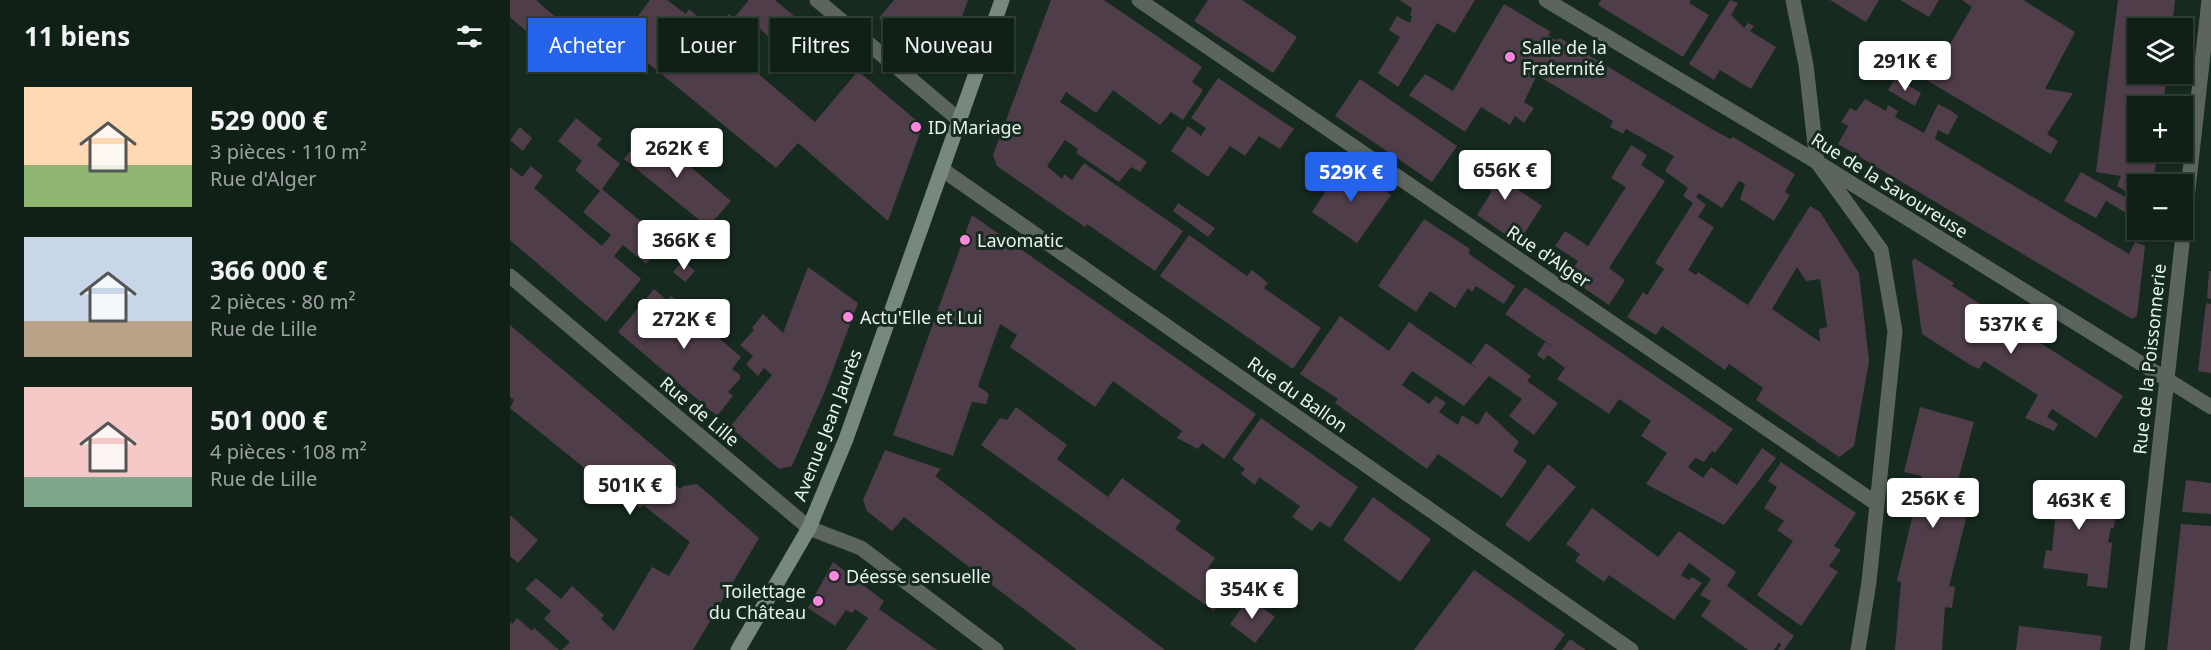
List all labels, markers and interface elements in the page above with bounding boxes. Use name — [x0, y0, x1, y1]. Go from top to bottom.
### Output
text: 11 biens — [24, 18, 130, 54]
chip: Acheter — [528, 18, 646, 72]
chip: Louer — [658, 18, 758, 72]
chip: Filtres — [770, 18, 871, 72]
chip: Nouveau — [883, 18, 1014, 72]
map controls — [2127, 18, 2193, 240]
button: layers — [2127, 18, 2193, 84]
icon: filters — [453, 20, 486, 53]
place label: Salle de la Fraternité — [1522, 35, 1607, 80]
pin: 291K € — [1856, 41, 1954, 92]
text: 291K € — [1873, 47, 1937, 74]
marker: Salle de la Fraternité — [1503, 50, 1517, 64]
button: + — [2127, 96, 2193, 162]
text: 529 000 € — [210, 102, 328, 138]
icon: home — [72, 111, 144, 183]
place label: ID Mariage — [928, 115, 1022, 139]
marker: ID Mariage — [909, 120, 923, 134]
street label: Rue de la Savoureuse — [1807, 127, 1973, 243]
pin: 262K € — [628, 128, 726, 179]
text: 262K € — [645, 134, 709, 161]
text: 3 pièces · 110 m² — [210, 138, 367, 165]
pin: 656K € — [1456, 150, 1554, 201]
pin: 529K € — [1302, 152, 1400, 203]
text: 656K € — [1473, 156, 1537, 183]
text: 529K € — [1319, 158, 1383, 185]
text: Rue d'Alger — [210, 165, 316, 192]
button: − — [2127, 174, 2193, 240]
street label: Rue d'Alger — [1503, 219, 1596, 293]
pin: 366K € — [635, 220, 733, 271]
text: 366K € — [652, 226, 716, 253]
place label: Lavomatic — [977, 228, 1064, 252]
marker: Lavomatic — [958, 233, 972, 247]
text: 366 000 € — [210, 252, 328, 288]
icon: home — [72, 261, 144, 333]
street label: Rue de la Poissonnerie — [2127, 262, 2171, 456]
text: 2 pièces · 80 m² — [210, 288, 355, 315]
pin: 272K € — [635, 299, 733, 350]
pin: 537K € — [1962, 304, 2060, 355]
text: 272K € — [652, 305, 716, 332]
place label: Actu'Elle et Lui — [860, 305, 982, 329]
marker: Actu'Elle et Lui — [841, 310, 855, 324]
text: 537K € — [1979, 310, 2043, 337]
text: Rue de Lille — [210, 315, 317, 342]
street label: Avenue Jean Jaurès — [787, 346, 867, 504]
street label: Rue du Ballon — [1243, 351, 1353, 437]
street label: Rue de Lille — [655, 371, 745, 451]
text: 501 000 € — [210, 402, 328, 438]
icon: home — [72, 411, 144, 483]
text: 4 pièces · 108 m² — [210, 438, 367, 465]
text: Rue de Lille — [210, 465, 317, 492]
pin: 501K € — [581, 465, 679, 516]
text: 501K € — [598, 471, 662, 498]
pin: 256K € — [1884, 478, 1982, 529]
pin: 463K € — [2030, 480, 2128, 531]
text: 256K € — [1901, 484, 1965, 511]
text: 463K € — [2047, 486, 2111, 513]
place label: Déesse sensuelle — [846, 564, 991, 588]
marker: Déesse sensuelle — [827, 569, 841, 583]
pin: 354K € — [1203, 569, 1301, 620]
text: 354K € — [1220, 575, 1284, 602]
place label: Toilettage du Château — [709, 579, 806, 624]
marker: Toilettage du Château — [811, 594, 825, 608]

